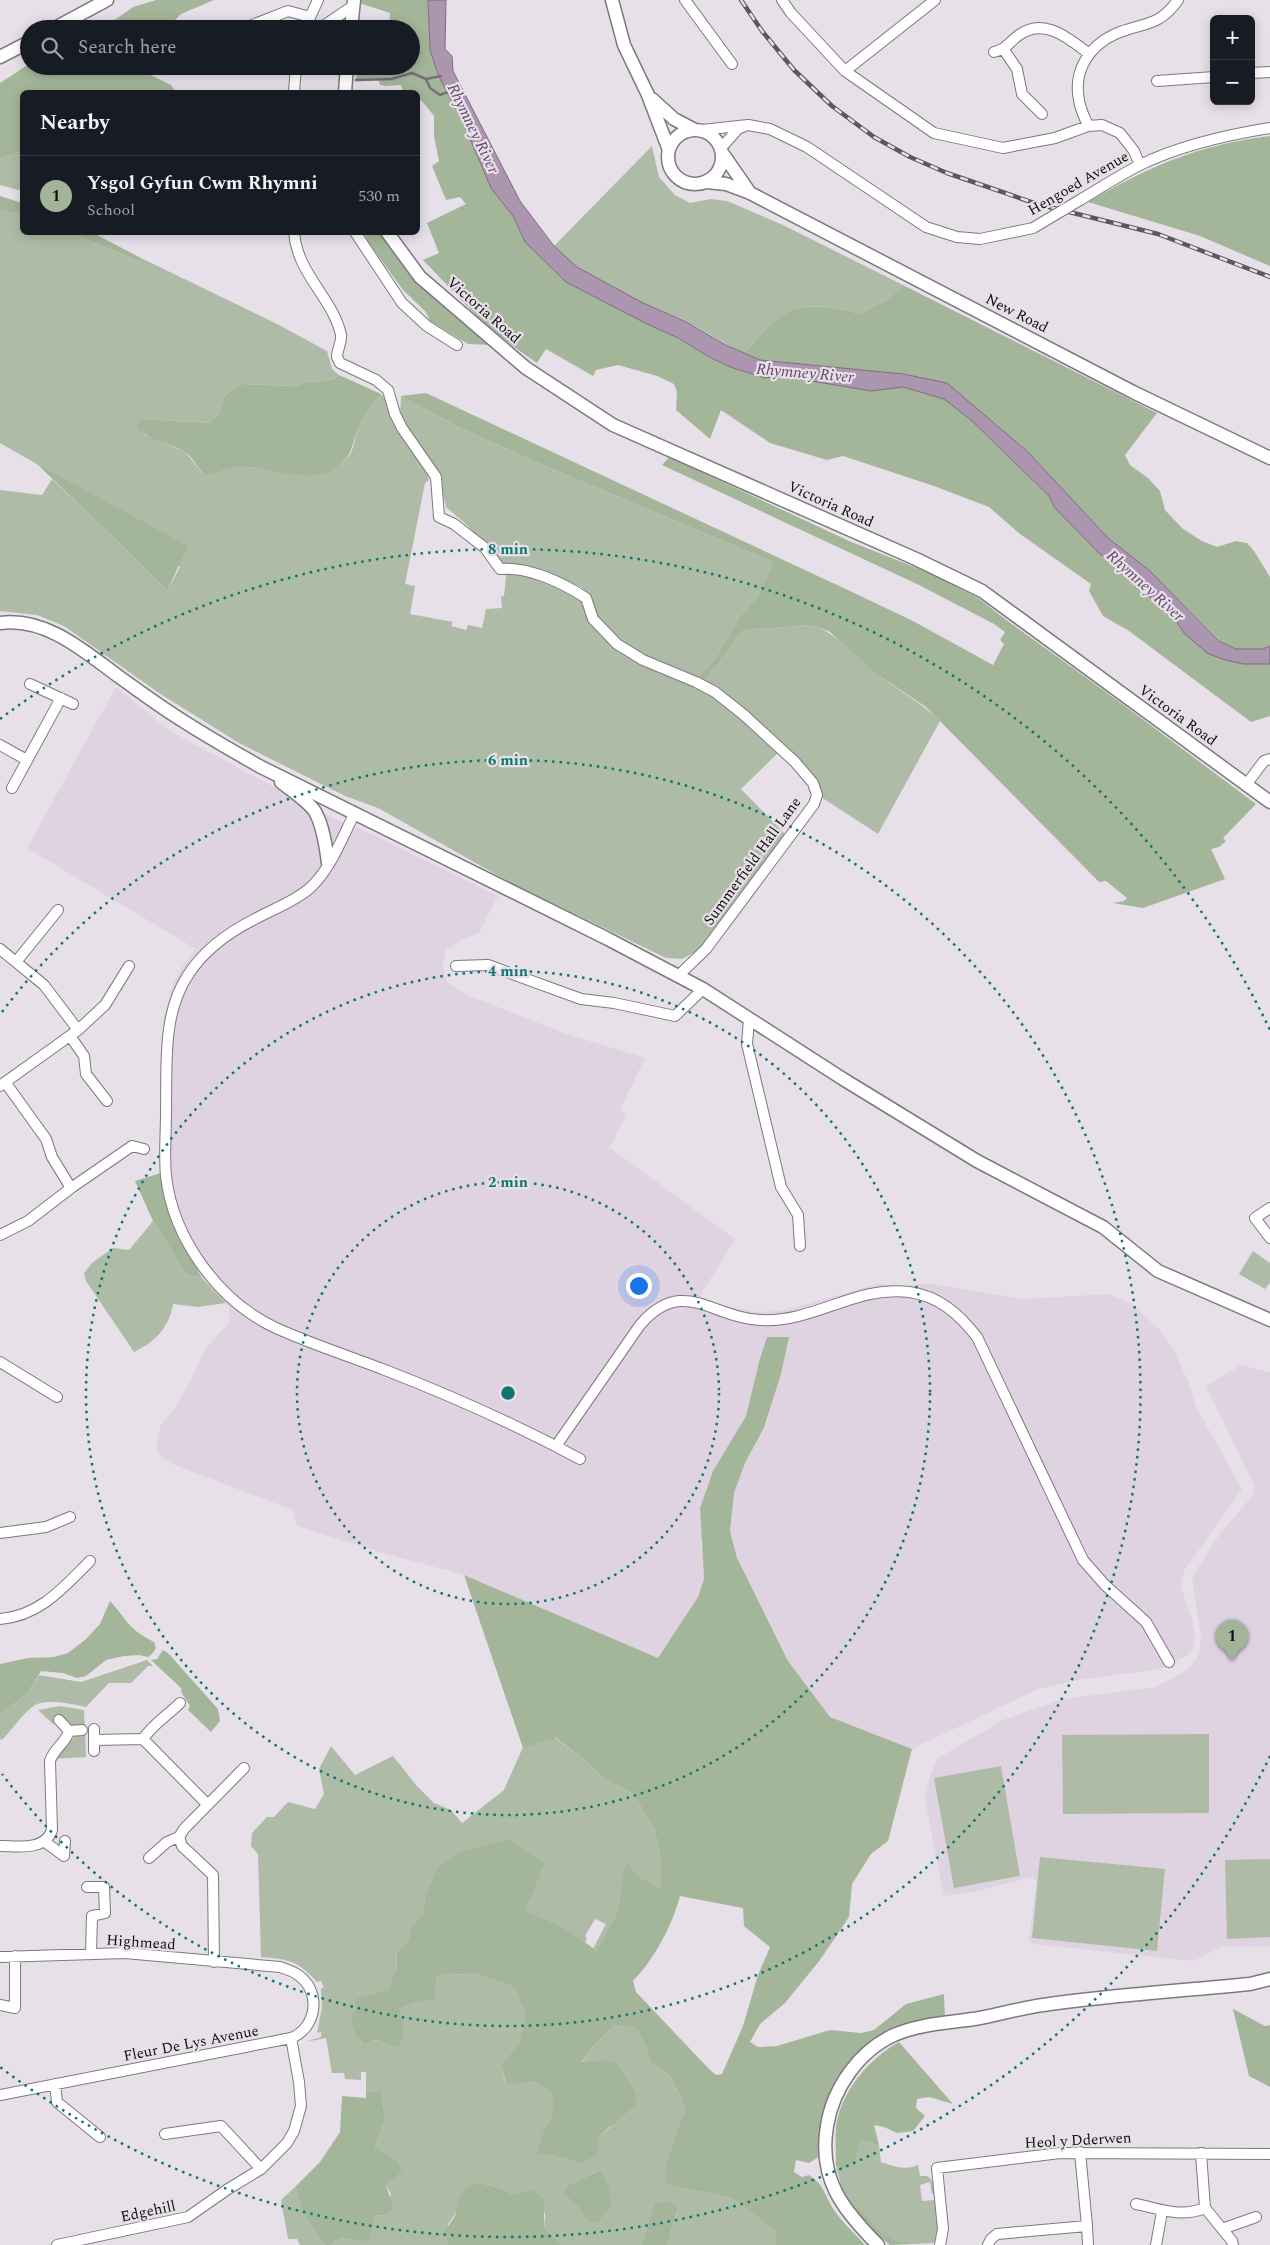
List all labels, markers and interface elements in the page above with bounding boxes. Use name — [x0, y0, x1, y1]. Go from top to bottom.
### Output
map controls — [1210, 15, 1255, 105]
button: + — [1210, 15, 1255, 60]
search box — [20, 20, 420, 75]
text: Search here — [78, 33, 177, 62]
icon: search — [38, 34, 66, 62]
button: − — [1210, 60, 1255, 105]
water label: Rhymney River — [441, 79, 506, 178]
text: Nearby — [40, 107, 110, 139]
street label: Hengoed Avenue — [1023, 145, 1133, 222]
text: Ysgol Gyfun Cwm Rhymni — [87, 169, 318, 198]
text: 1 — [52, 184, 60, 208]
text: 530 m — [358, 184, 400, 208]
text: School — [87, 198, 135, 222]
street label: Victoria Road — [441, 272, 526, 349]
street label: New Road — [981, 288, 1052, 339]
water label: Rhymney River — [755, 357, 855, 389]
street label: Victoria Road — [784, 475, 877, 534]
text: 8 min — [488, 538, 528, 561]
water label: Rhymney River — [1101, 544, 1190, 628]
street label: Victoria Road — [1134, 679, 1222, 752]
text: 6 min — [488, 749, 528, 772]
street label: Summerfield Hall Lane — [698, 792, 807, 930]
text: 4 min — [488, 960, 528, 983]
text: 2 min — [488, 1171, 528, 1194]
your location — [626, 1273, 652, 1299]
centre of rings — [499, 1384, 517, 1402]
pin: 1 — [1216, 1620, 1248, 1661]
street label: Highmead — [105, 1929, 176, 1956]
street label: Fleur De Lys Avenue — [121, 2019, 261, 2068]
street label: Heol y Dderwen — [1024, 2126, 1132, 2155]
street label: Edgehill — [119, 2194, 178, 2229]

